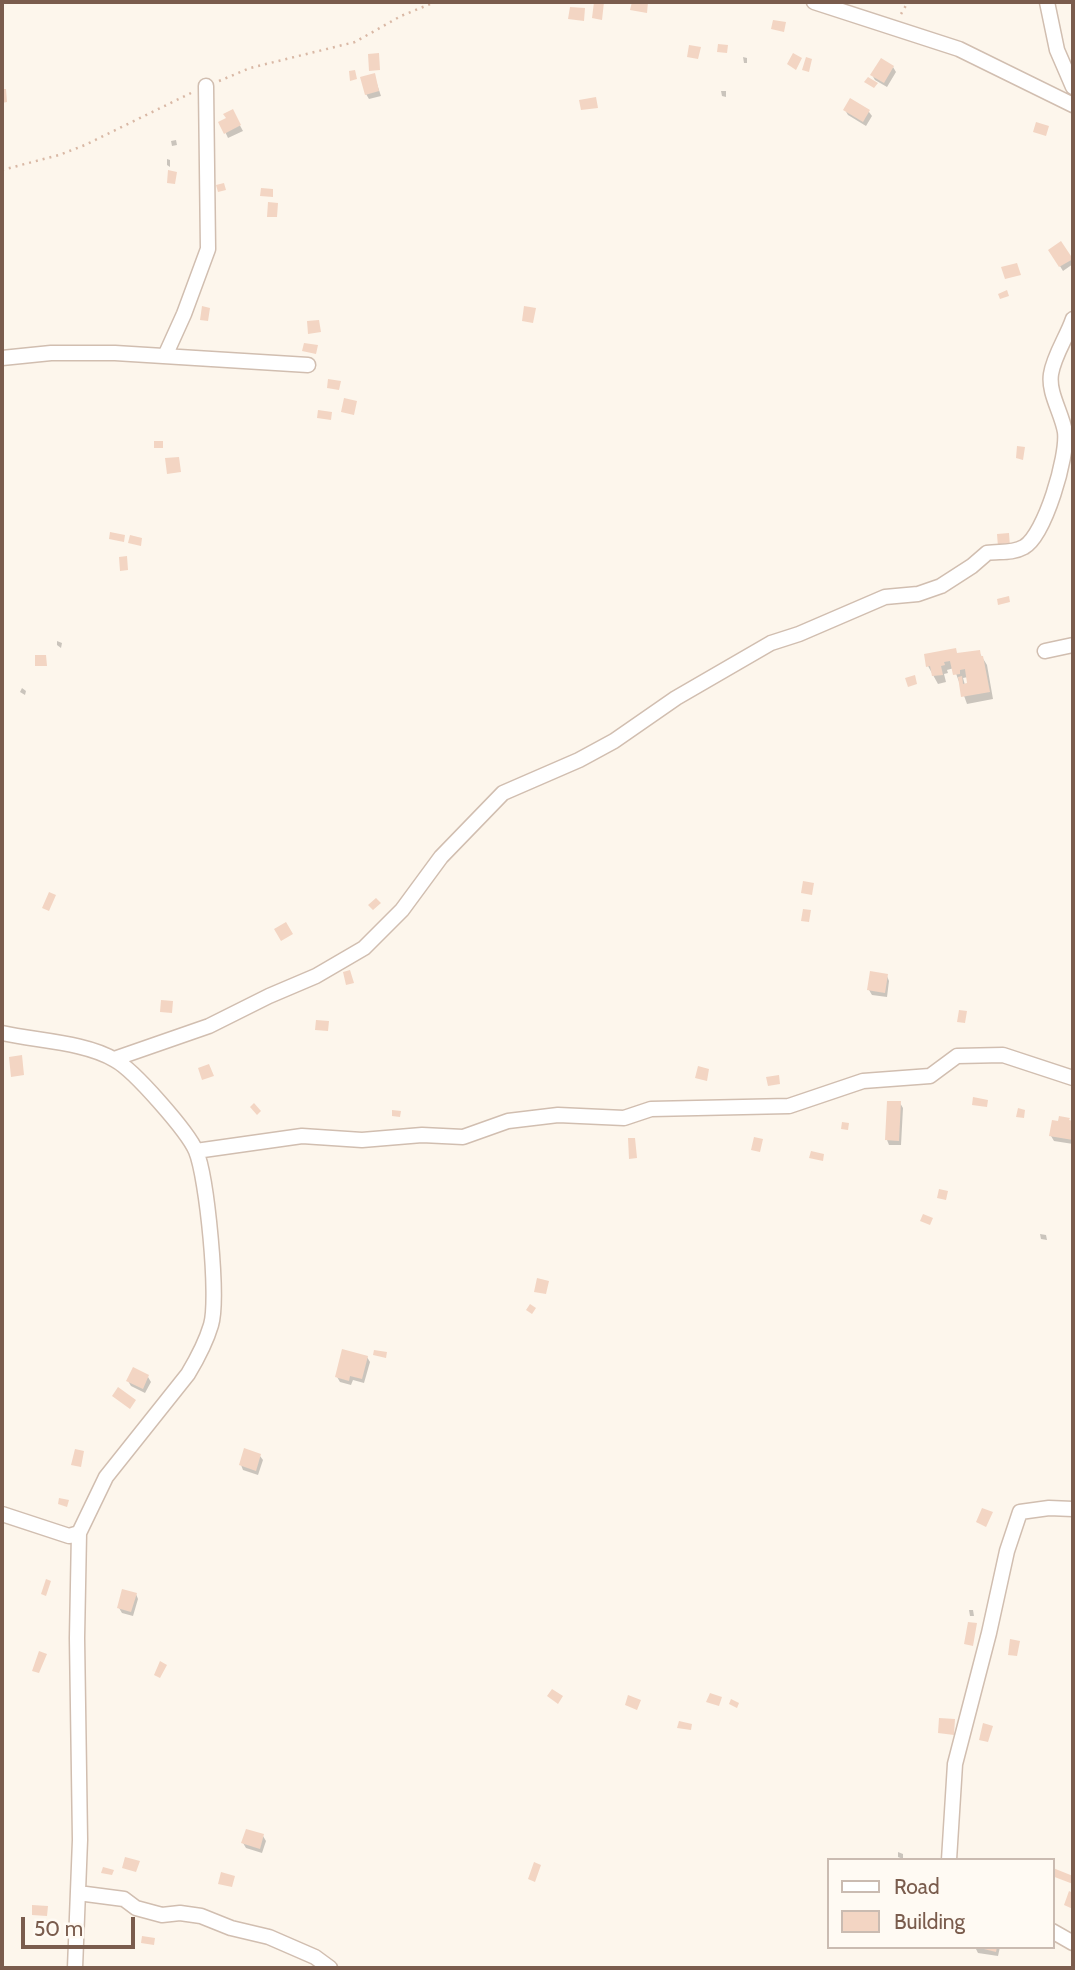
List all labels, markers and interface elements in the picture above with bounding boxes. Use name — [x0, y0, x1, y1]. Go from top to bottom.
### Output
legend — [827, 1858, 1054, 1949]
text: Road — [894, 1874, 940, 1899]
scale bar — [24, 1904, 138, 1948]
text: Building — [894, 1909, 965, 1934]
text: 50 m — [34, 1916, 83, 1941]

